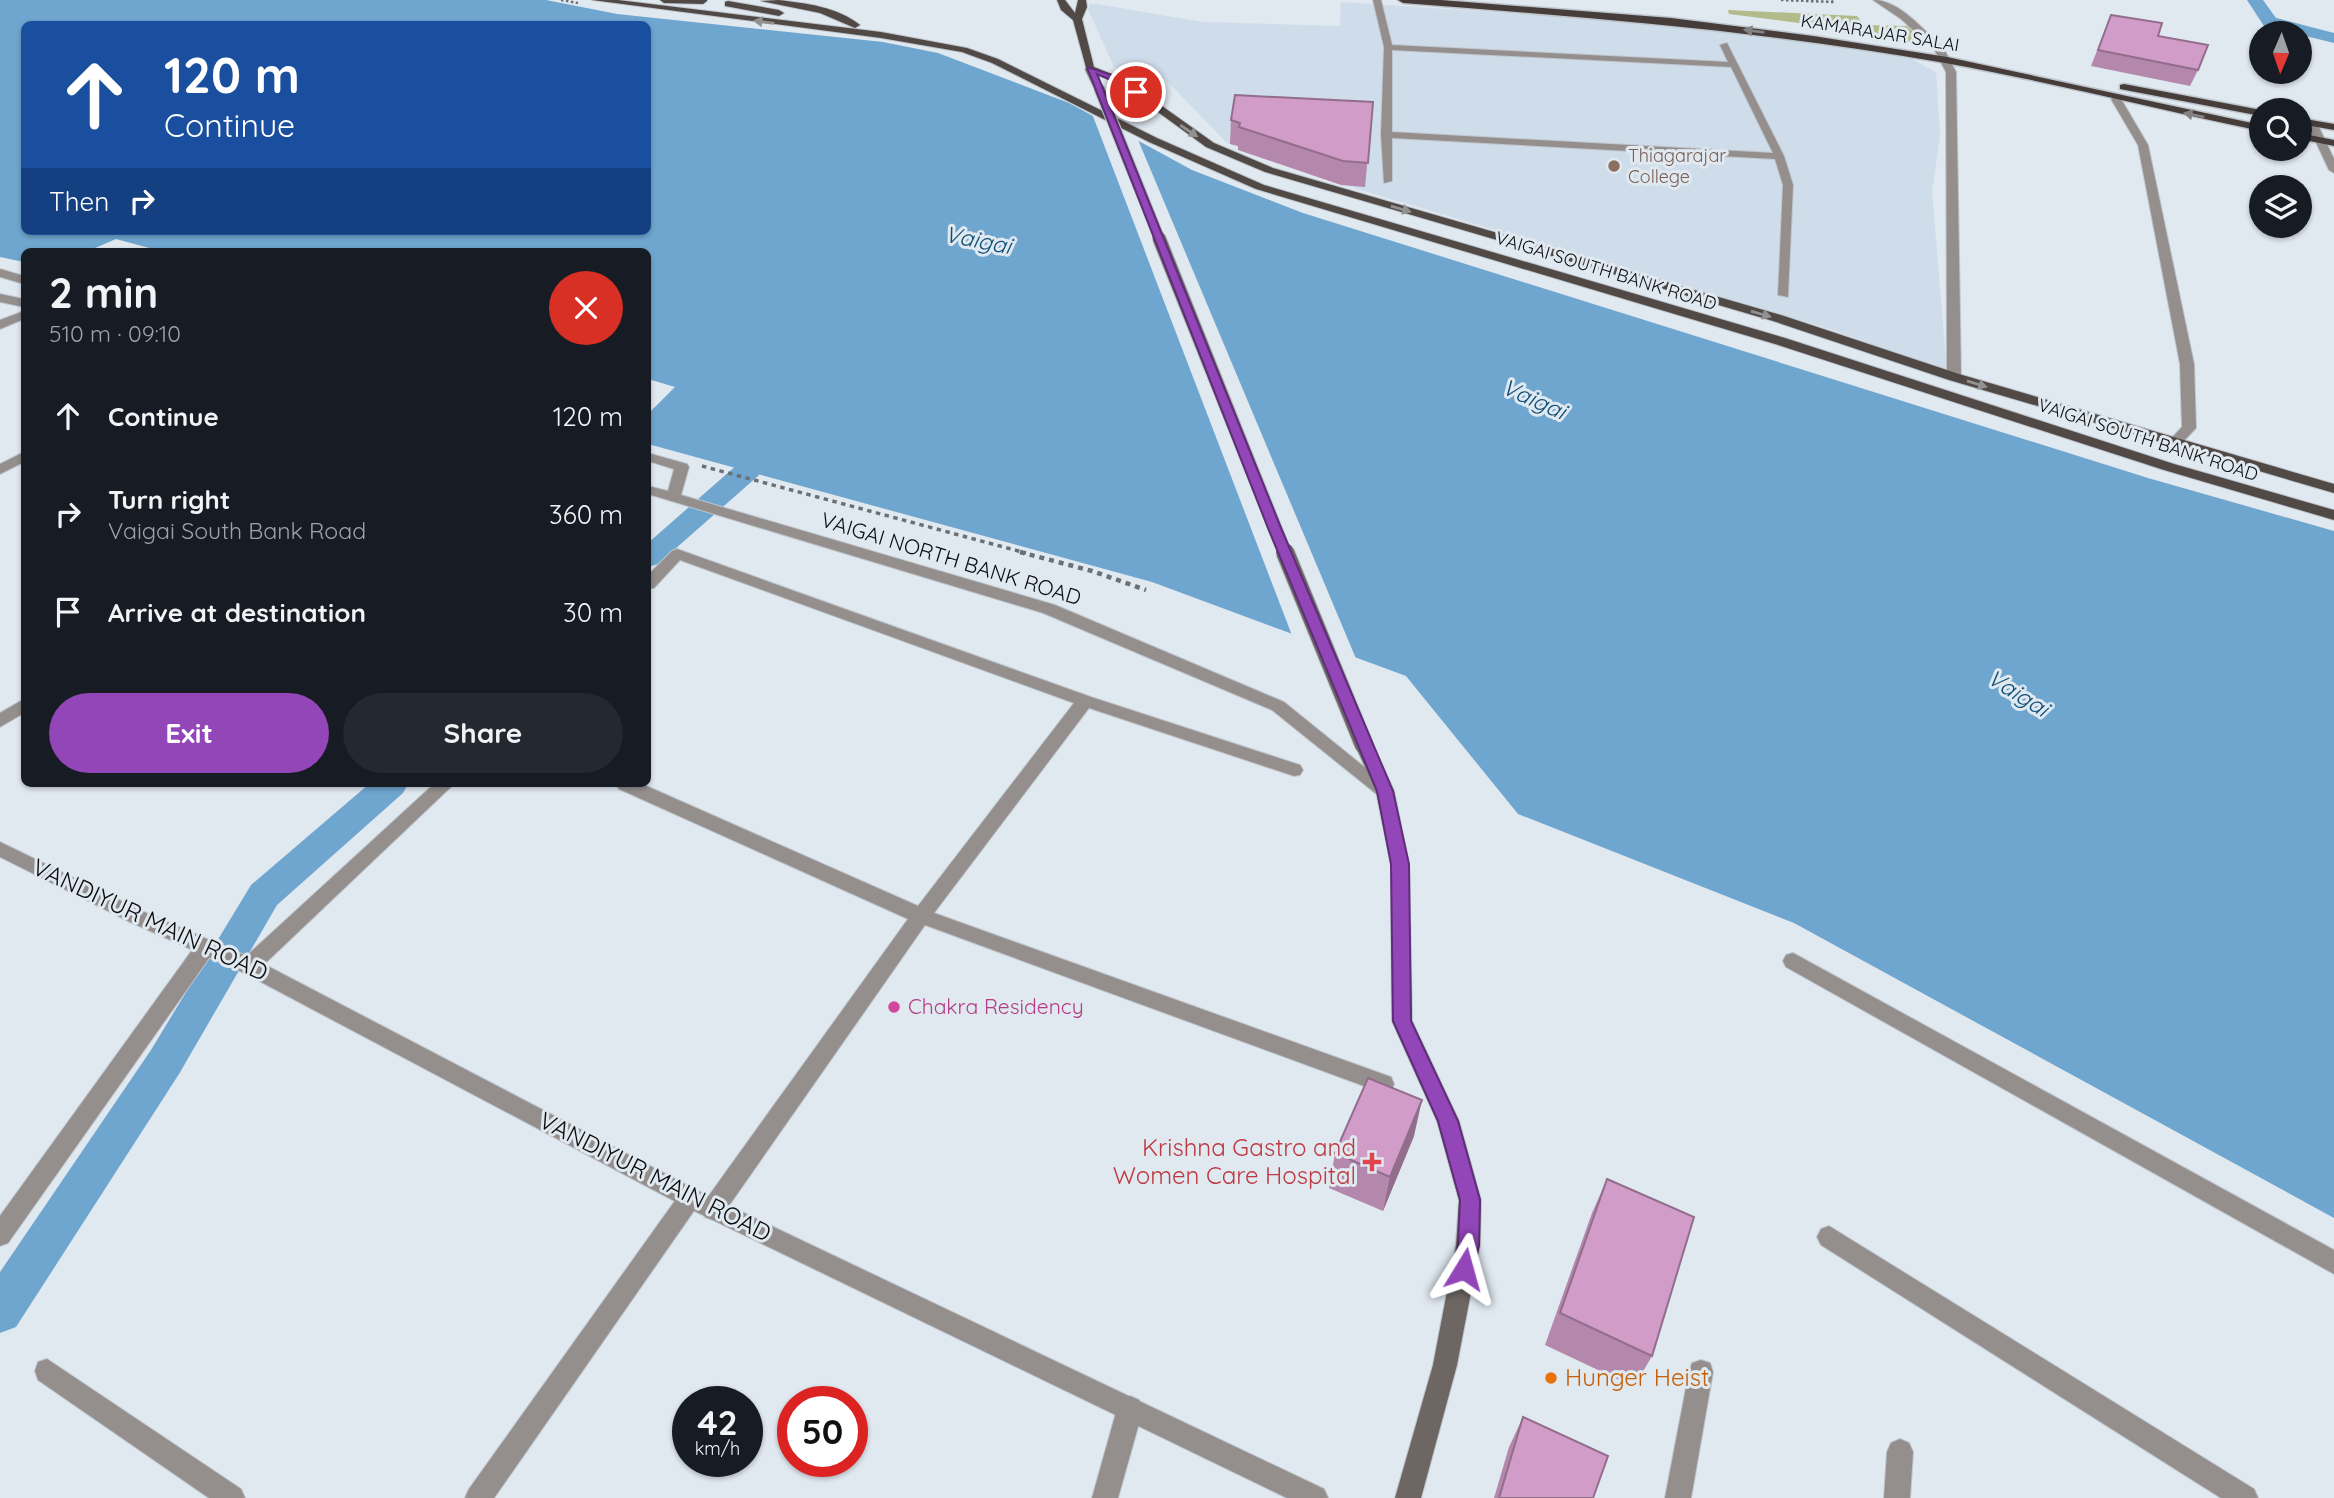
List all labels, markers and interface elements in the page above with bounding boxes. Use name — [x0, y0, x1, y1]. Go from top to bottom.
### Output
street label: KAMARAJAR SALAI — [1799, 9, 1961, 56]
one-way arrow — [753, 17, 775, 28]
north arrow — [2249, 21, 2312, 84]
map controls — [2249, 21, 2312, 238]
one-way arrow — [1743, 26, 1765, 37]
text: 120 m — [164, 44, 300, 105]
icon: ahead — [49, 49, 140, 140]
pin — [1106, 62, 1166, 122]
icon: arrive — [1117, 73, 1155, 111]
button: search — [2249, 98, 2312, 161]
text: Continue — [164, 105, 295, 145]
one-way arrow — [2183, 109, 2205, 120]
one-way arrow — [1180, 124, 1198, 138]
place label: Thiagarajar College — [1628, 144, 1726, 188]
marker: Thiagarajar College — [1606, 158, 1622, 174]
button: layers — [2249, 175, 2312, 238]
icon: right — [123, 182, 161, 220]
text: Then — [49, 185, 109, 218]
one-way arrow — [1391, 204, 1412, 214]
water label: Vaigai — [942, 219, 1017, 261]
street label: VAIGAI SOUTH BANK ROAD — [1493, 226, 1720, 315]
text: 2 min — [49, 266, 158, 319]
button: close — [549, 271, 623, 345]
one-way arrow — [1750, 309, 1771, 319]
text: 510 m · 09:10 — [49, 319, 181, 348]
water label: Vaigai — [1498, 372, 1573, 427]
one-way arrow — [1967, 379, 1988, 389]
street label: VAIGAI SOUTH BANK ROAD — [2035, 393, 2261, 486]
icon: ahead — [49, 397, 87, 435]
text: Continue — [108, 400, 219, 433]
text: 120 m — [553, 400, 623, 433]
text: Turn right — [108, 483, 230, 516]
icon: right — [49, 495, 87, 533]
text: 360 m — [549, 498, 623, 531]
street label: VAIGAI NORTH BANK ROAD — [818, 506, 1085, 610]
text: Vaigai South Bank Road — [108, 516, 366, 545]
icon: arrive — [49, 593, 87, 631]
text: Arrive at destination — [108, 596, 366, 629]
text: 30 m — [563, 596, 623, 629]
water label: Vaigai — [1982, 663, 2057, 724]
button: Exit — [49, 693, 329, 773]
button: Share — [343, 693, 623, 773]
street label: VANDIYUR MAIN ROAD — [28, 851, 273, 987]
place label: Chakra Residency — [908, 993, 1084, 1019]
marker: Chakra Residency — [886, 999, 902, 1015]
street label: VANDIYUR MAIN ROAD — [534, 1104, 777, 1248]
place label: Krishna Gastro and Women Care Hospital — [1113, 1132, 1356, 1190]
marker: Krishna Gastro and Women Care Hospital — [1362, 1152, 1382, 1172]
position arrow — [1427, 1232, 1501, 1306]
place label: Hunger Heist — [1565, 1362, 1709, 1392]
marker: Hunger Heist — [1543, 1370, 1559, 1386]
speed limit sign: 50 — [777, 1386, 868, 1477]
text: 42 — [697, 1400, 738, 1444]
text: km/h — [695, 1437, 740, 1460]

